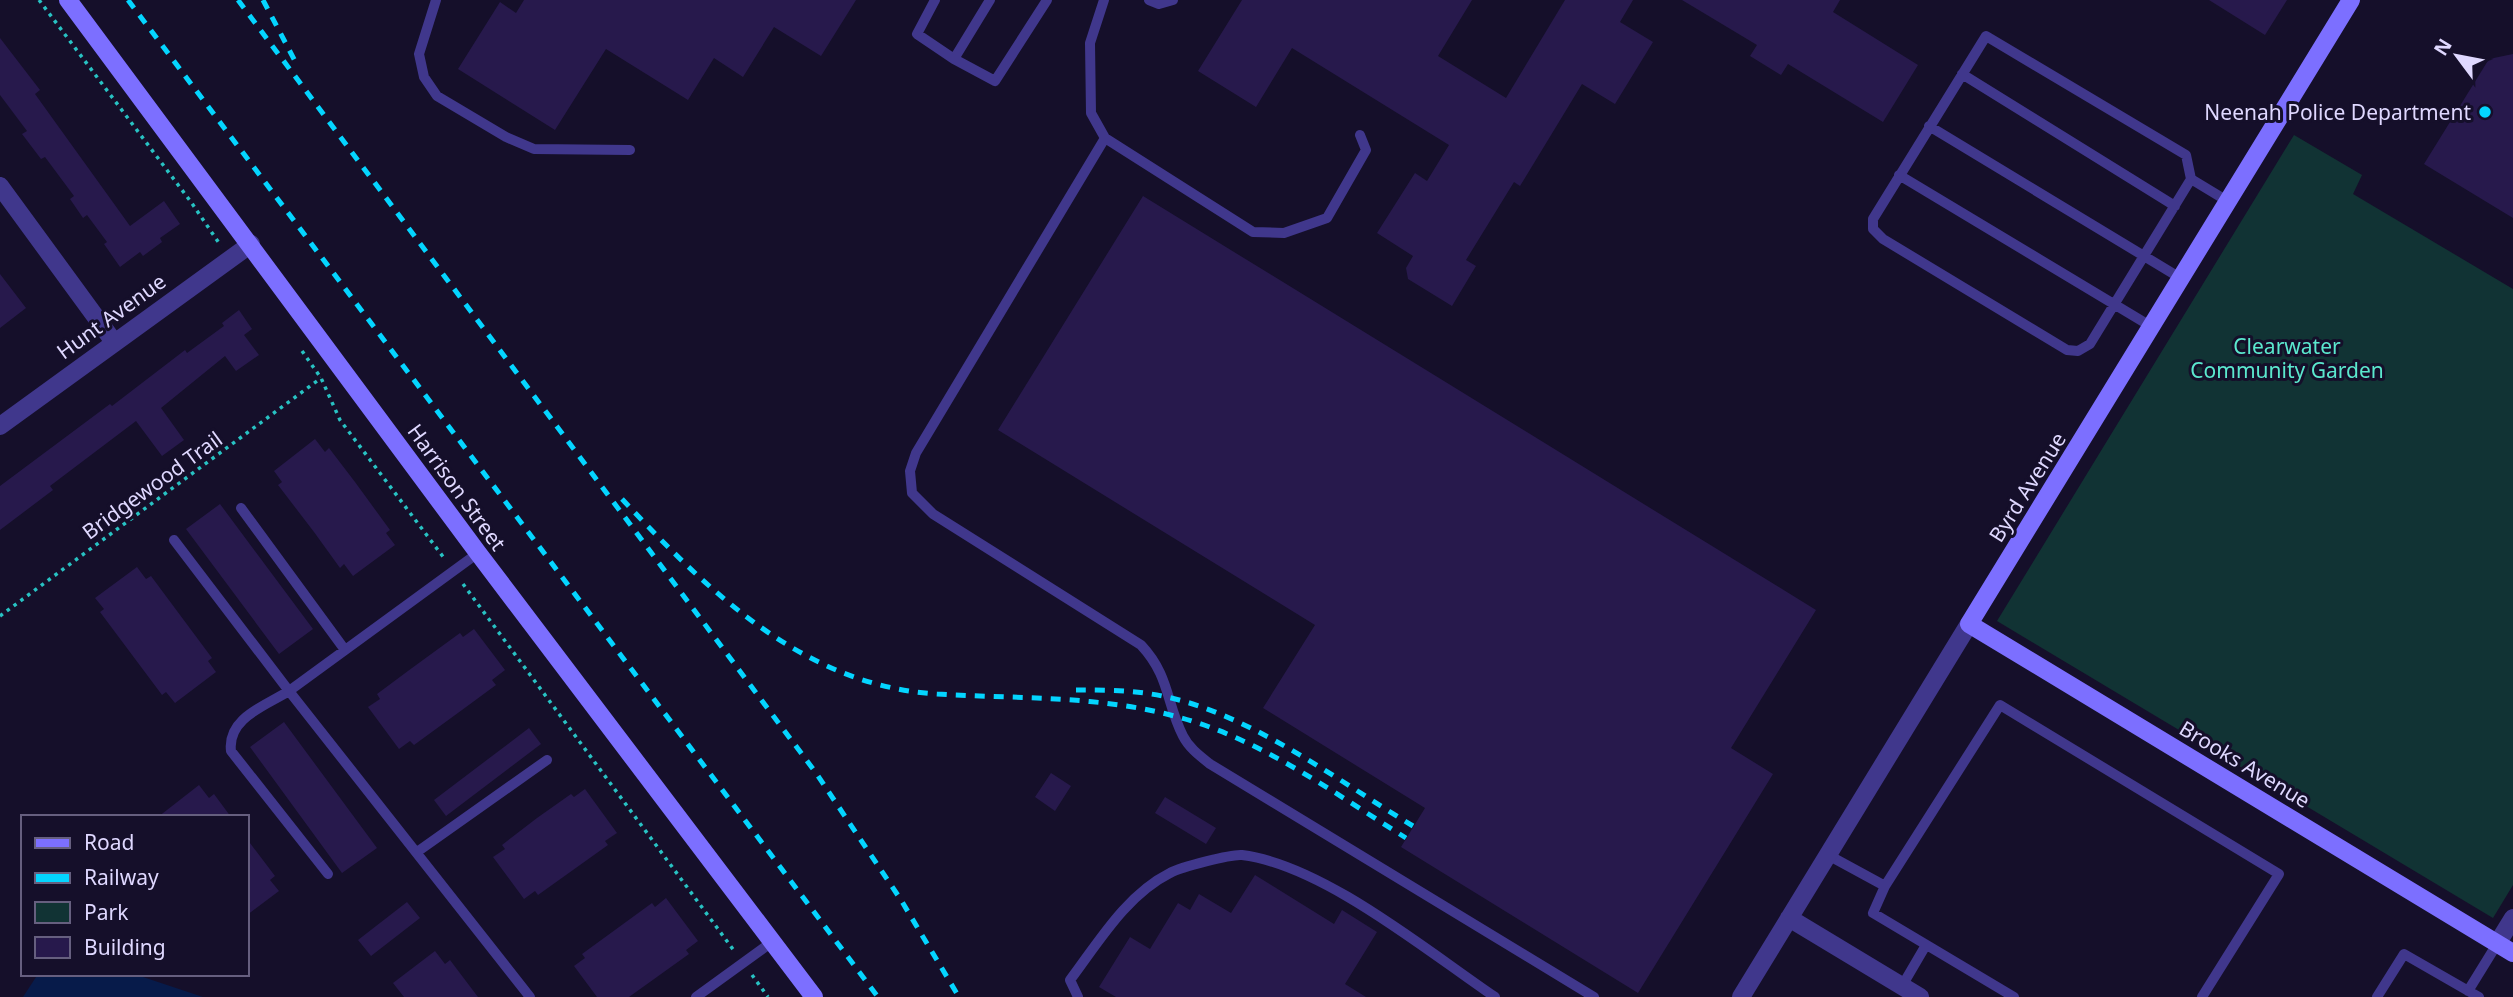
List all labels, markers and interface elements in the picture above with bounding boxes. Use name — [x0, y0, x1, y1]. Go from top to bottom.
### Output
north arrow — [2422, 21, 2492, 91]
text: N — [2427, 34, 2458, 60]
place label: Neenah Police Department — [2204, 98, 2471, 126]
marker: Neenah Police Department — [2477, 104, 2493, 120]
street label: Hunt Avenue — [51, 267, 171, 365]
park label: Clearwater Community Garden — [2190, 332, 2384, 384]
street label: Harrison Street — [402, 418, 513, 556]
street label: Bridgewood Trail — [76, 425, 228, 545]
street label: Byrd Avenue — [1982, 427, 2072, 547]
street label: Brooks Avenue — [2174, 714, 2316, 814]
legend — [21, 815, 248, 976]
text: Road — [84, 828, 134, 856]
text: Railway — [84, 863, 159, 891]
text: Park — [84, 898, 129, 926]
text: Building — [84, 933, 166, 961]

